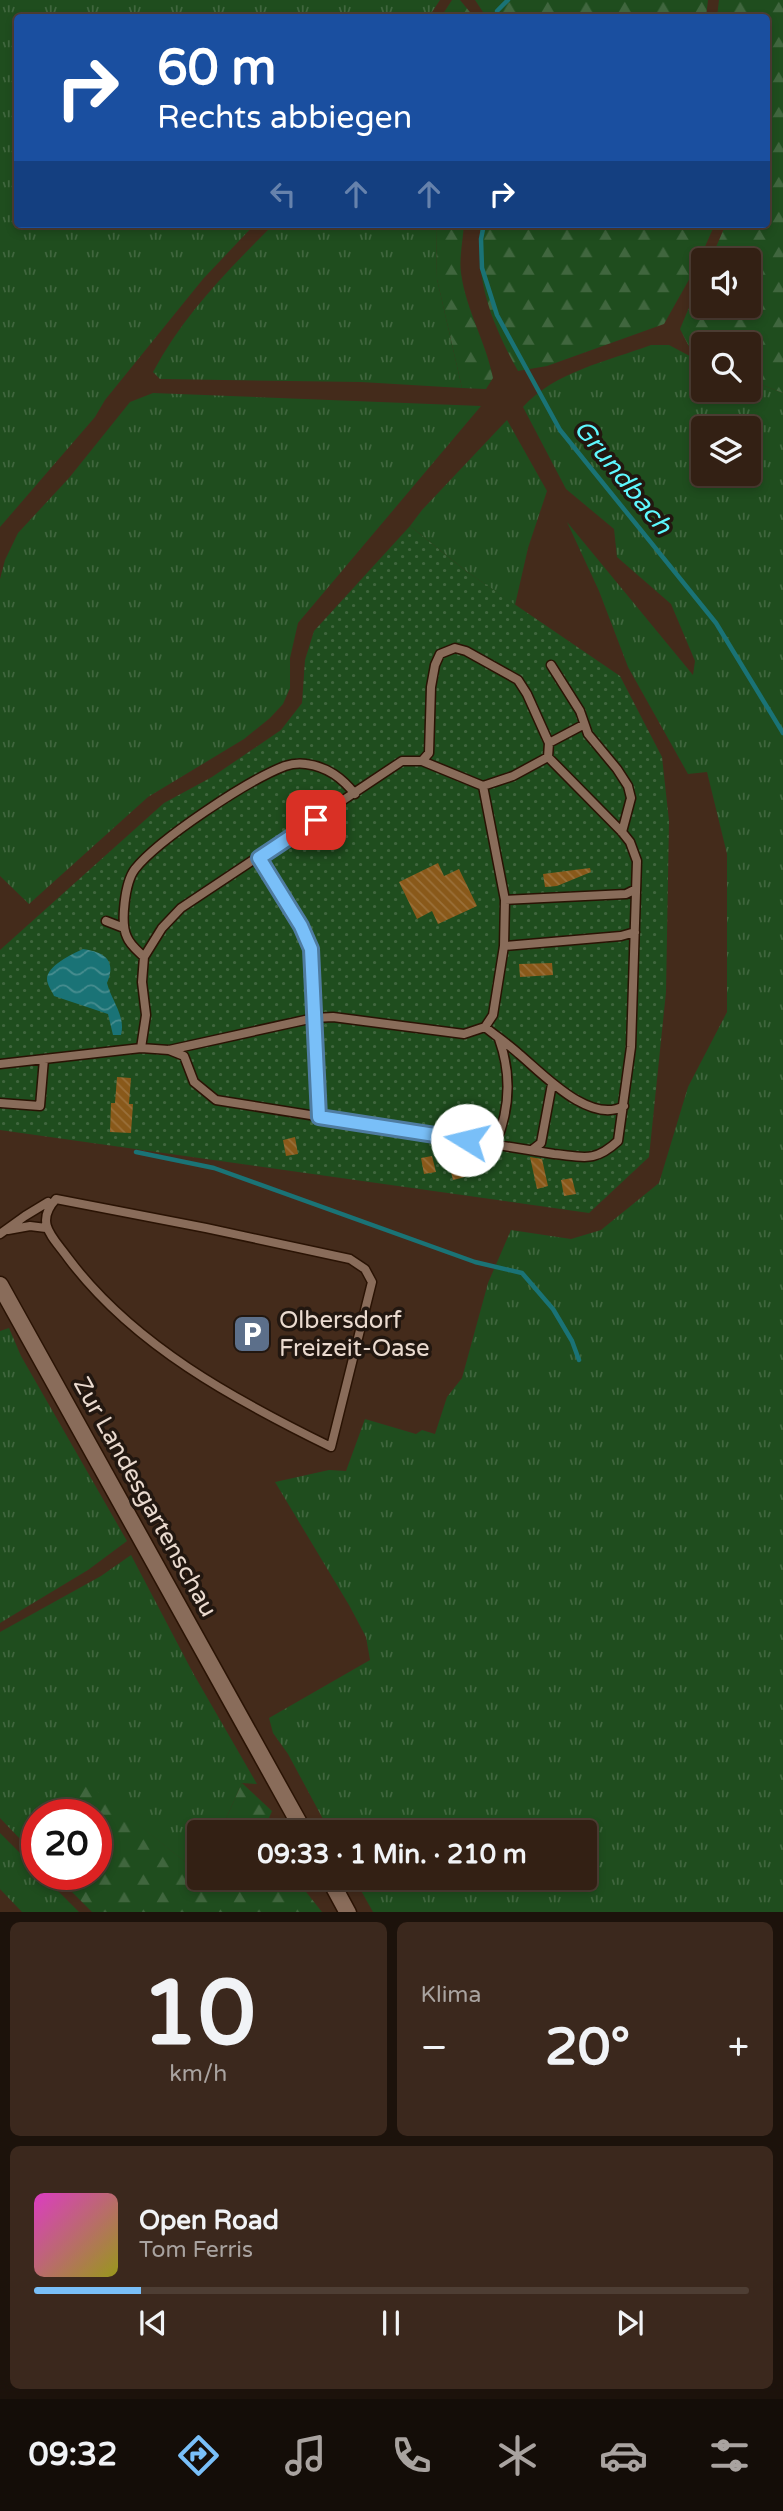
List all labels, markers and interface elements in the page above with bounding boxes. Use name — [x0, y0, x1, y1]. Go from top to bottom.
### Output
text: 60 m — [157, 39, 276, 98]
icon: right — [42, 42, 133, 133]
text: Rechts abbiegen — [157, 99, 412, 137]
icon: left — [264, 175, 302, 213]
icon: ahead — [337, 175, 375, 213]
icon: ahead — [410, 175, 448, 213]
icon: right — [483, 175, 521, 213]
map controls — [691, 248, 761, 486]
button: sound — [691, 248, 761, 318]
button: search — [691, 332, 761, 402]
water label: Grundbach — [567, 413, 679, 541]
button: layers — [691, 416, 761, 486]
pin — [286, 790, 346, 850]
icon: arrive — [297, 801, 335, 839]
position arrow — [430, 1103, 504, 1177]
place label: Olbersdorf Freizeit-Oase — [279, 1306, 430, 1363]
parking icon: Olbersdorf Freizeit-Oase — [231, 1313, 273, 1355]
street label: Zur Landesgartenschau — [67, 1372, 223, 1622]
speed limit sign: 20 — [21, 1799, 112, 1890]
text: 09:33 · 1 Min. · 210 m — [257, 1839, 527, 1870]
text: 10 — [141, 1959, 255, 2069]
text: Klima — [421, 1981, 481, 2009]
text: 20° — [545, 2016, 630, 2079]
text: − — [421, 2025, 448, 2071]
text: + — [728, 2025, 749, 2071]
text: km/h — [169, 2060, 227, 2088]
text: Open Road — [139, 2205, 279, 2236]
text: Tom Ferris — [139, 2236, 253, 2264]
icon: previous — [134, 2304, 172, 2342]
icon: pause — [372, 2304, 410, 2342]
icon: next — [611, 2304, 649, 2342]
icon: directions — [174, 2431, 223, 2480]
icon: music — [281, 2431, 330, 2480]
icon: phone — [387, 2431, 436, 2480]
icon: climate — [493, 2431, 542, 2480]
icon: car — [599, 2431, 648, 2480]
icon: filters — [705, 2431, 754, 2480]
text: 09:32 — [29, 2436, 117, 2474]

